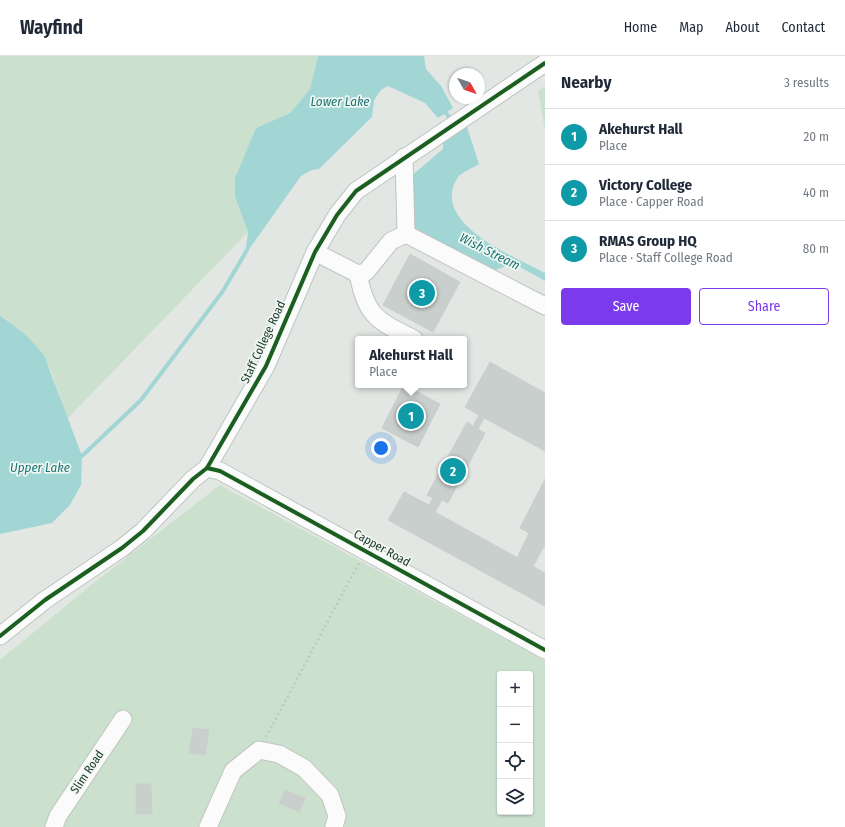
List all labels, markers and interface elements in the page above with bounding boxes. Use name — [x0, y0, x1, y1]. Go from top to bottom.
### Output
text: Wayfind — [20, 16, 83, 39]
text: Home — [624, 19, 657, 36]
text: Map — [679, 19, 703, 36]
text: About — [725, 19, 760, 36]
text: Contact — [782, 19, 825, 36]
north arrow — [449, 68, 485, 104]
text: Nearby — [561, 72, 612, 93]
text: 3 results — [784, 75, 829, 90]
water label: Lower Lake — [310, 94, 370, 109]
text: Akehurst Hall — [599, 120, 683, 138]
text: 1 — [571, 129, 577, 144]
text: 20 m — [803, 129, 829, 144]
text: Place — [599, 138, 627, 153]
text: Victory College — [599, 176, 692, 194]
text: 2 — [571, 185, 577, 200]
text: 40 m — [803, 185, 829, 200]
text: Place · Capper Road — [599, 194, 704, 209]
water label: Wish Stream — [457, 230, 523, 273]
text: RMAS Group HQ — [599, 232, 697, 250]
text: 3 — [571, 241, 577, 256]
text: 80 m — [803, 241, 829, 256]
text: Place · Staff College Road — [599, 250, 733, 265]
pin: 3 — [409, 278, 435, 308]
button: Save — [561, 288, 691, 325]
button: Share — [699, 288, 829, 325]
street label: Staff College Road — [238, 299, 288, 385]
popup — [355, 336, 467, 388]
text: Akehurst Hall — [369, 346, 453, 364]
text: Place — [369, 364, 397, 379]
pin: 1 — [398, 401, 424, 431]
your location — [371, 438, 391, 458]
pin: 2 — [440, 456, 466, 486]
water label: Upper Lake — [10, 460, 70, 475]
street label: Capper Road — [351, 527, 413, 569]
map controls — [497, 671, 533, 815]
button: + — [497, 671, 533, 707]
button: − — [497, 707, 533, 743]
button: locate — [497, 743, 533, 779]
street label: Slim Road — [67, 748, 107, 796]
button: layers — [497, 779, 533, 815]

